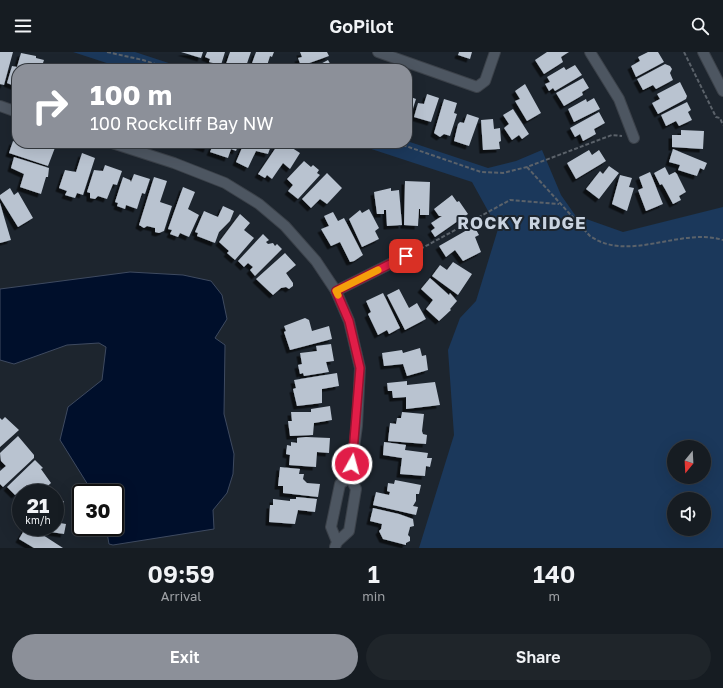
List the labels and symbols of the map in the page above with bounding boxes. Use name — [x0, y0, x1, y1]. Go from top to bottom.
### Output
district label: ROCKY RIDGE — [457, 212, 587, 233]
pin — [389, 239, 423, 273]
north arrow — [667, 440, 711, 484]
position arrow — [331, 443, 373, 485]
speed limit sign: 30 — [72, 484, 124, 536]

